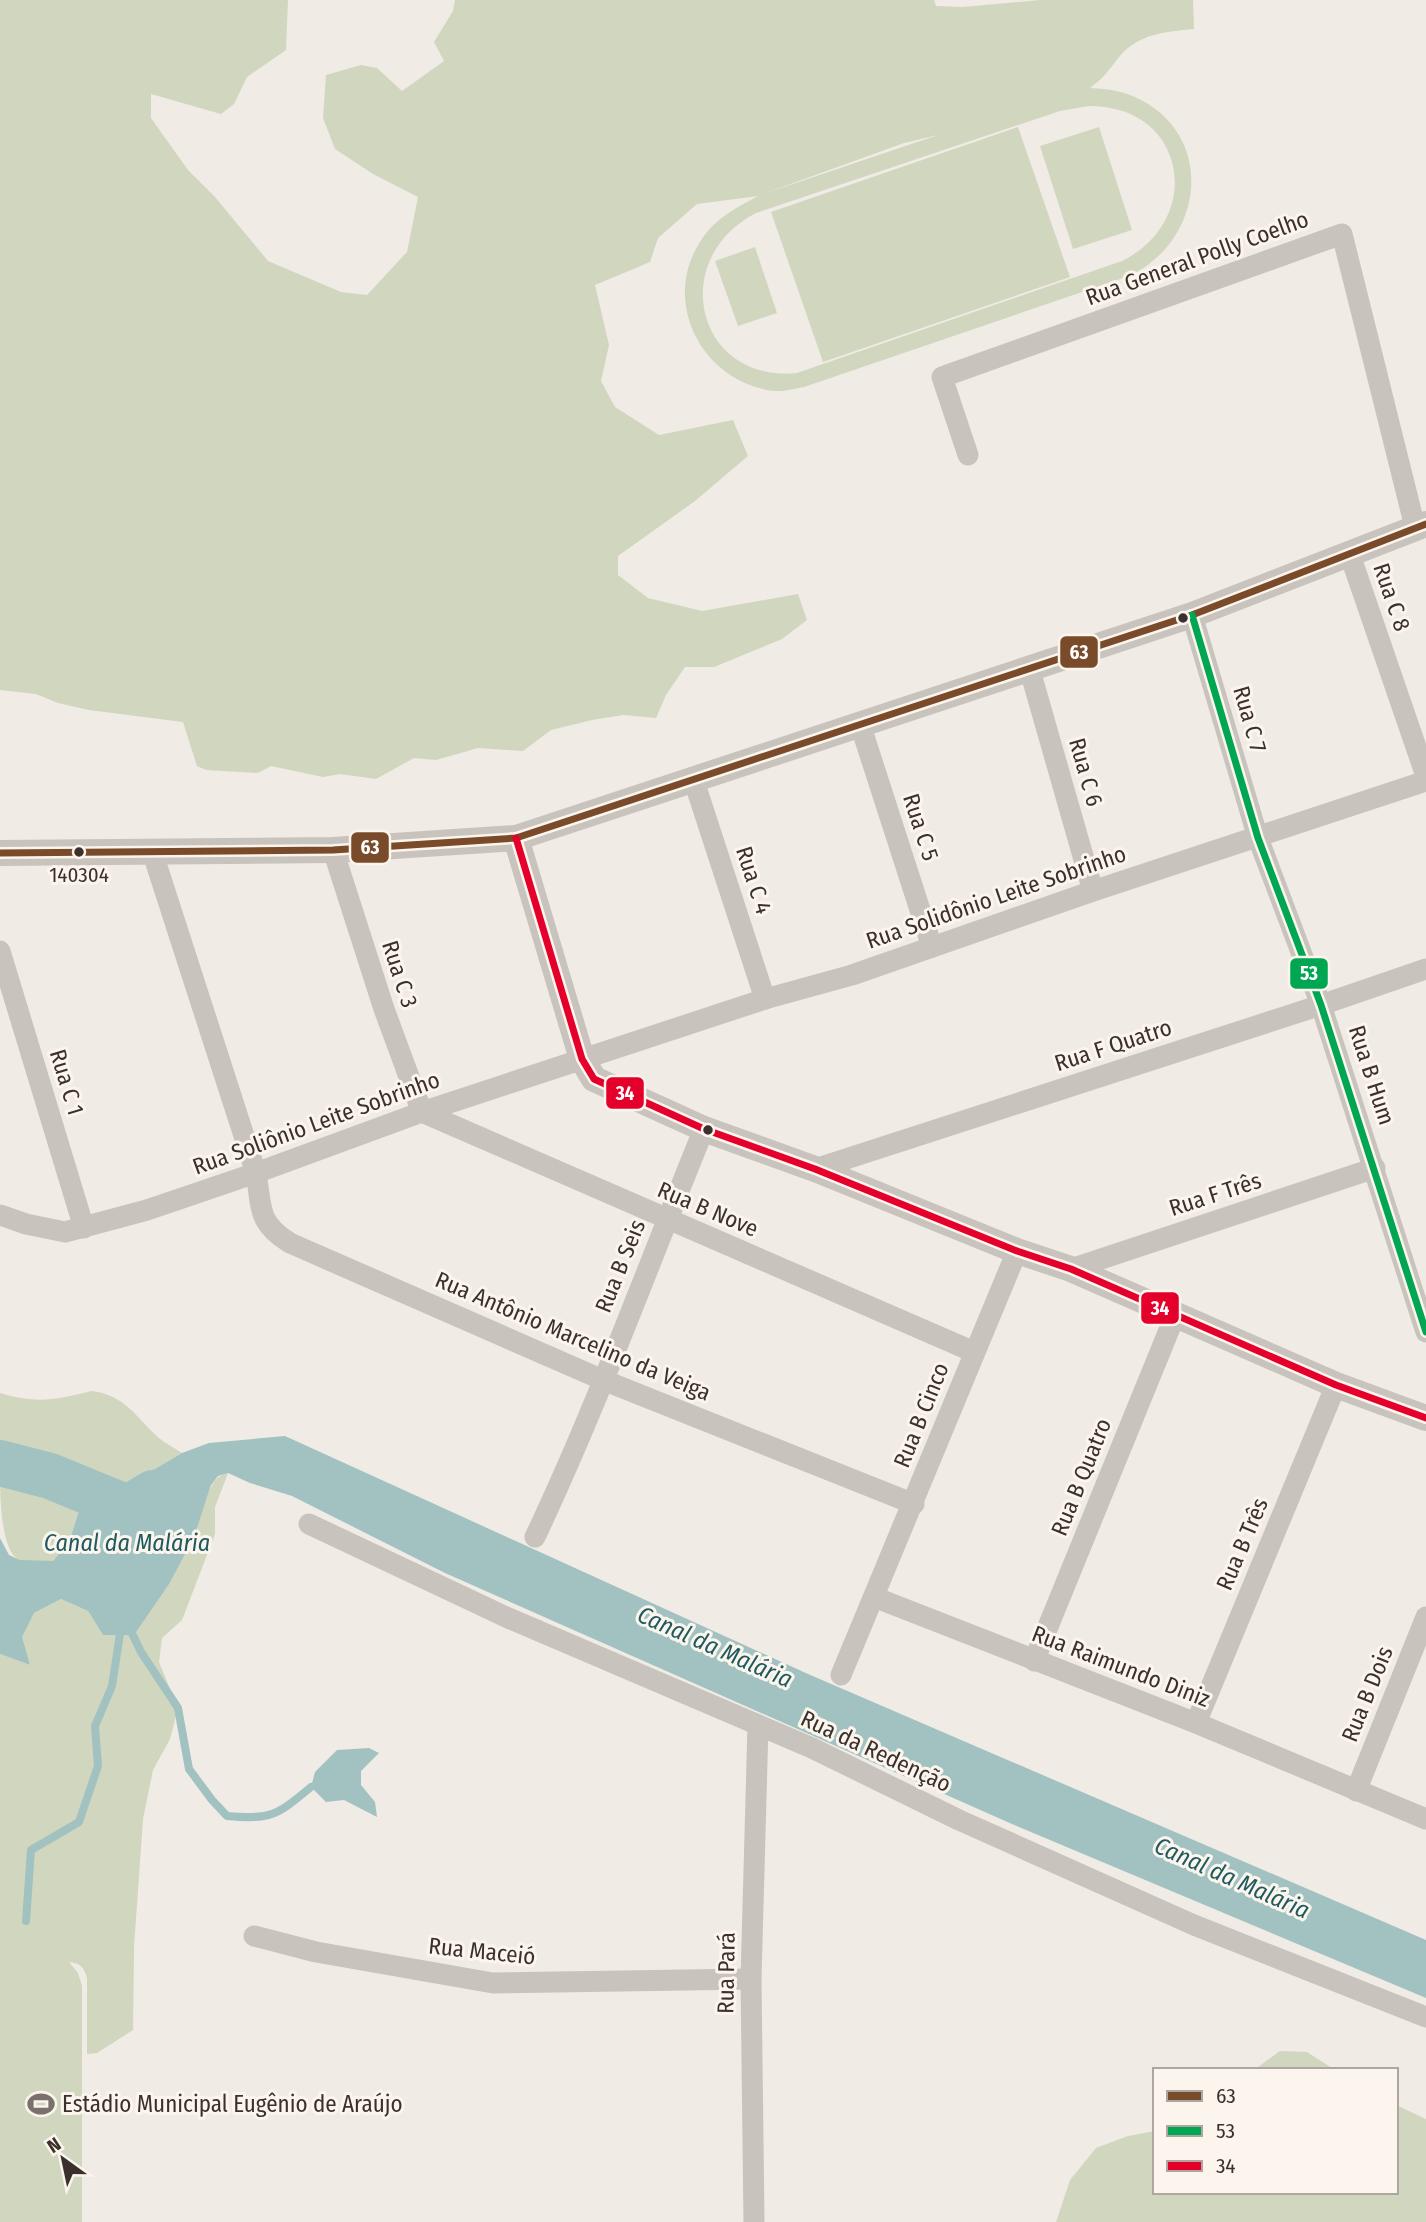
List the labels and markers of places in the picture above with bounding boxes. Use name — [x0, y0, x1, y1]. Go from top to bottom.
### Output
unlabelled marker — [1176, 611, 1190, 625]
marker: 140304 — [72, 845, 86, 859]
place label: 140304 — [49, 862, 109, 888]
unlabelled marker — [701, 1123, 715, 1137]
sports icon: Estádio Municipal Eugênio de Araújo — [26, 2089, 56, 2119]
place label: Estádio Municipal Eugênio de Araújo — [62, 2090, 403, 2118]

